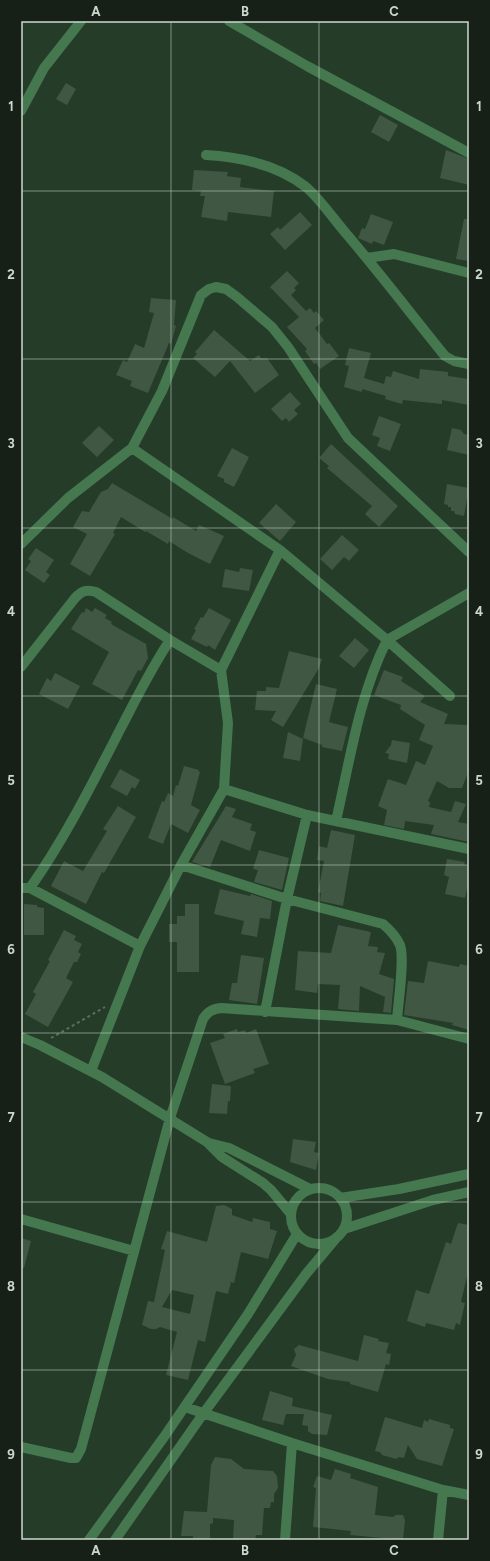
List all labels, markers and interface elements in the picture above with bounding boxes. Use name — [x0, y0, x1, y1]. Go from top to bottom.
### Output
text: A — [91, 4, 101, 19]
text: B — [241, 4, 249, 19]
text: C — [389, 4, 399, 19]
text: 1 — [8, 99, 14, 114]
text: 1 — [476, 99, 482, 114]
text: 2 — [7, 267, 15, 282]
text: 2 — [475, 267, 483, 282]
text: 3 — [7, 436, 15, 451]
text: 3 — [475, 436, 483, 451]
text: 4 — [7, 604, 15, 619]
text: 4 — [475, 604, 483, 619]
text: 5 — [7, 773, 15, 788]
text: 5 — [475, 773, 483, 788]
text: 6 — [7, 942, 15, 957]
text: 6 — [475, 942, 483, 957]
text: 7 — [7, 1110, 15, 1125]
text: 7 — [475, 1110, 483, 1125]
text: 8 — [7, 1279, 15, 1294]
text: 8 — [475, 1279, 483, 1294]
text: 9 — [7, 1447, 15, 1462]
text: 9 — [475, 1447, 483, 1462]
text: A — [91, 1543, 101, 1558]
text: B — [241, 1543, 249, 1558]
text: C — [389, 1543, 399, 1558]

